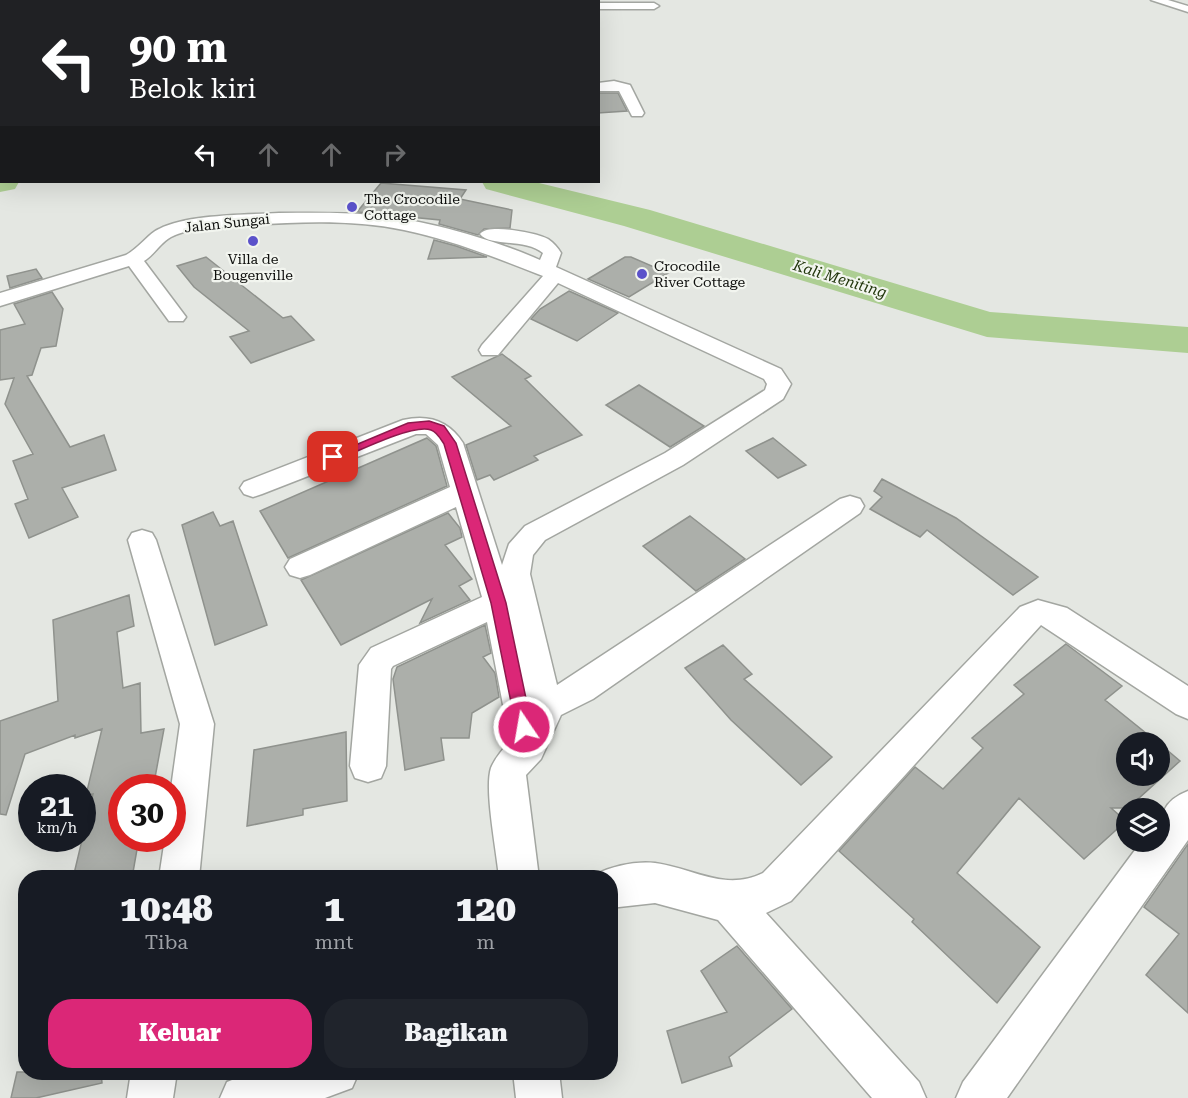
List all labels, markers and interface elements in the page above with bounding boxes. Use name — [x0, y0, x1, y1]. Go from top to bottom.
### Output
text: 90 m — [129, 23, 227, 72]
icon: left — [30, 24, 108, 102]
text: Belok kiri — [129, 73, 256, 105]
icon: left — [189, 138, 222, 171]
icon: ahead — [252, 138, 285, 171]
icon: ahead — [315, 138, 348, 171]
icon: right — [378, 138, 411, 171]
place label: The Crocodile Cottage — [364, 191, 460, 223]
marker: The Crocodile Cottage — [345, 200, 359, 214]
street label: Jalan Sungai — [183, 210, 271, 235]
marker: Villa de Bougenville — [246, 234, 260, 248]
place label: Villa de Bougenville — [213, 251, 293, 283]
water label: Kali Meniting — [790, 256, 889, 302]
place label: Crocodile River Cottage — [654, 258, 745, 290]
marker: Crocodile River Cottage — [635, 267, 649, 281]
pin — [307, 431, 358, 482]
icon: arrive — [316, 440, 349, 473]
position arrow — [492, 695, 556, 759]
map controls — [1116, 732, 1170, 852]
button: sound — [1116, 732, 1170, 786]
speed limit sign: 30 — [108, 774, 186, 852]
text: 21 — [40, 788, 74, 823]
button: layers — [1116, 798, 1170, 852]
text: km/h — [37, 819, 77, 837]
text: 10:48 — [120, 888, 213, 930]
text: 1 — [324, 888, 344, 930]
text: 120 — [455, 888, 516, 930]
text: Tiba — [145, 930, 188, 954]
text: mnt — [315, 930, 353, 954]
text: m — [477, 930, 495, 954]
button: Keluar — [48, 999, 312, 1068]
button: Bagikan — [324, 999, 588, 1068]

